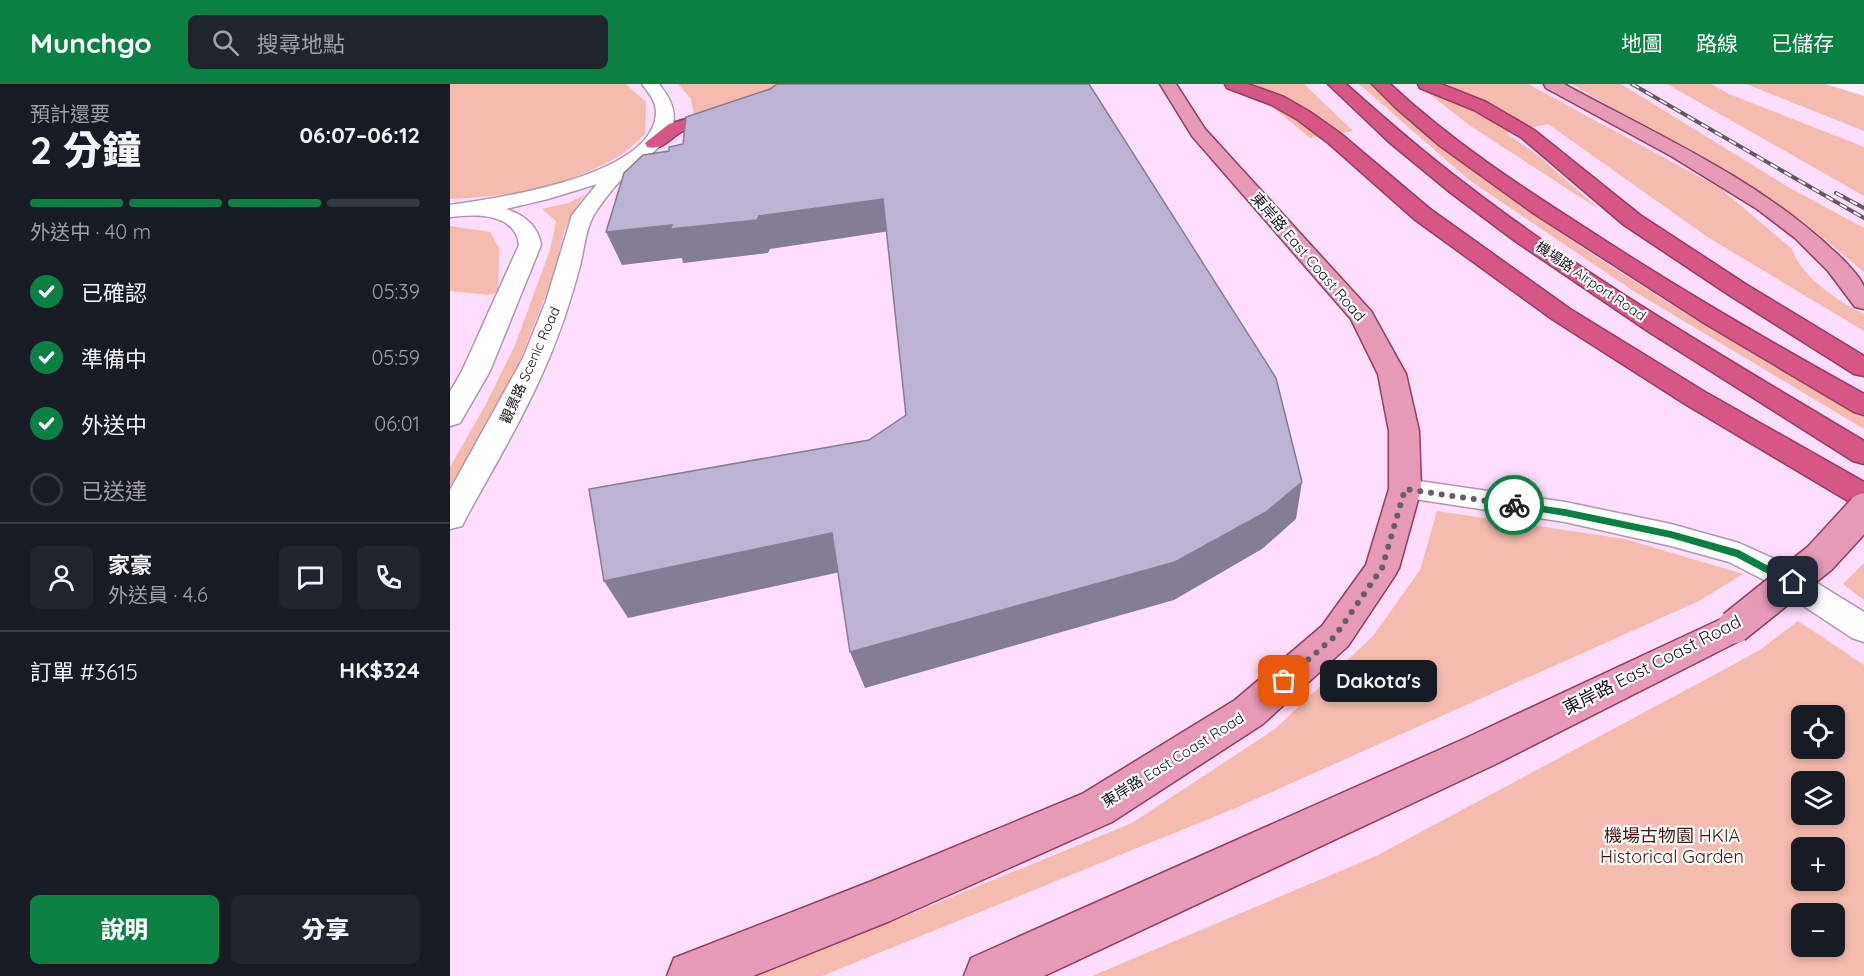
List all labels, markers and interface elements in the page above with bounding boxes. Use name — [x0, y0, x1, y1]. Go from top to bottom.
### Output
search box — [188, 15, 608, 69]
text: Munchgo — [30, 25, 152, 60]
icon: search — [209, 26, 242, 59]
text: 搜尋地點 — [257, 30, 345, 58]
text: 地圖 — [1621, 30, 1663, 56]
text: 路線 — [1696, 30, 1738, 56]
text: 已儲存 — [1771, 30, 1834, 56]
text: 預計還要 — [30, 101, 110, 126]
text: 06:07–06:12 — [300, 121, 420, 149]
text: 2 分鐘 — [30, 125, 141, 174]
street label: 東岸路 East Coast Road — [1247, 188, 1369, 325]
text: 外送中 · 40 m — [30, 219, 151, 244]
street label: 機場路 Airport Road — [1533, 237, 1649, 325]
icon: check — [30, 275, 63, 308]
text: 已確認 — [81, 279, 147, 307]
text: 05:39 — [372, 279, 420, 304]
street label: 觀景路 Scenic Road — [496, 304, 564, 426]
icon: check — [30, 341, 63, 374]
text: 準備中 — [81, 345, 147, 373]
text: 05:59 — [371, 345, 420, 370]
icon: check — [30, 407, 63, 440]
text: 外送中 — [81, 411, 147, 439]
text: 06:01 — [374, 411, 420, 436]
courier — [1484, 475, 1544, 535]
text: 已送達 — [81, 477, 147, 505]
icon: bike — [1498, 489, 1531, 522]
button: person — [30, 546, 93, 609]
button: chat — [279, 546, 342, 609]
button: phone — [357, 546, 420, 609]
text: 家豪 — [108, 551, 152, 579]
pin — [1767, 556, 1818, 607]
icon: home — [1776, 565, 1809, 598]
text: 外送員 · 4.6 — [108, 582, 208, 607]
street label: 東岸路 East Coast Road — [1559, 610, 1745, 720]
pin — [1258, 655, 1309, 706]
text: HK$324 — [339, 656, 420, 684]
text: 訂單 #3615 — [30, 658, 138, 686]
callout: Dakota's — [1320, 660, 1437, 702]
icon: bag — [1267, 664, 1300, 697]
text: Dakota's — [1336, 668, 1421, 693]
map controls — [1791, 705, 1845, 957]
button: locate — [1791, 705, 1845, 759]
street label: 東岸路 East Coast Road — [1098, 708, 1247, 811]
button: layers — [1791, 771, 1845, 825]
park label: 機場古物園 HKIA Historical Garden — [1600, 824, 1744, 868]
button: + — [1791, 837, 1845, 891]
button: 說明 — [30, 895, 219, 964]
button: 分享 — [231, 895, 420, 964]
button: − — [1791, 903, 1845, 957]

